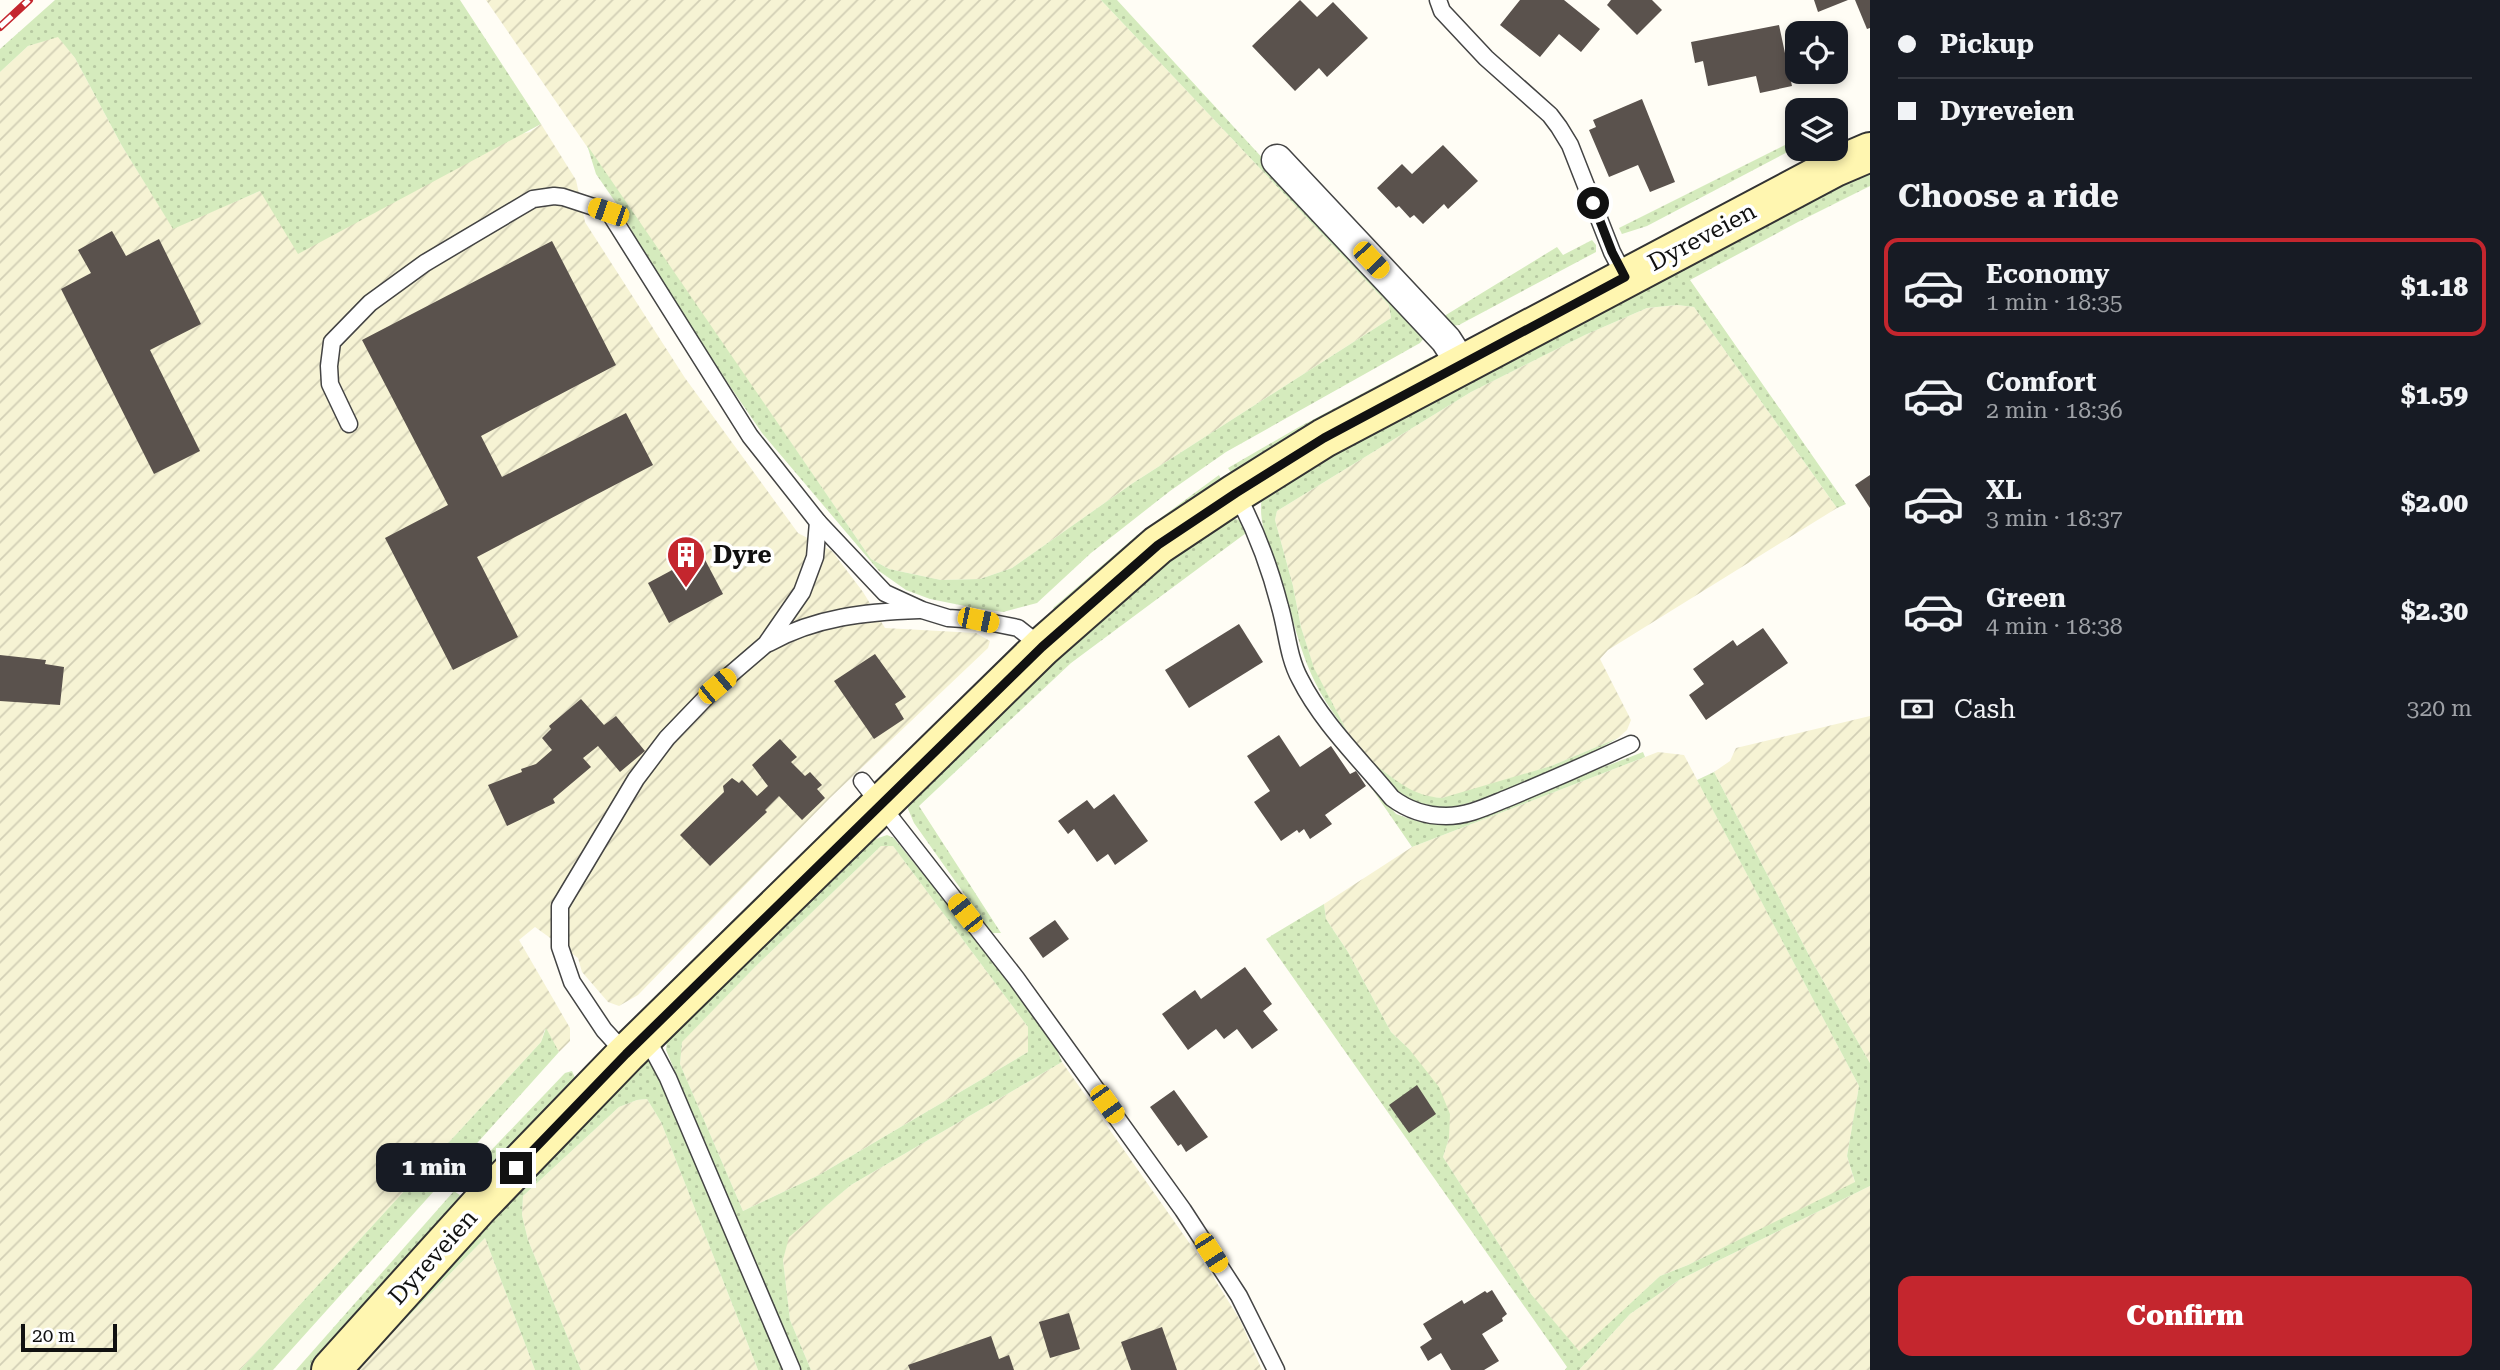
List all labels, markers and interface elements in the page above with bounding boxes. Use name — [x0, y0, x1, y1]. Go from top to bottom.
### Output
map controls — [1785, 21, 1848, 161]
button: locate — [1785, 21, 1848, 84]
text: Pickup — [1940, 29, 2034, 59]
text: Dyreveien — [1940, 96, 2075, 126]
button: layers — [1785, 98, 1848, 161]
text: Choose a ride — [1898, 177, 2119, 215]
route start — [1577, 187, 1609, 219]
car — [585, 195, 632, 229]
street label: Dyreveien — [1643, 197, 1761, 277]
car — [1349, 237, 1394, 283]
icon: car — [1902, 256, 1965, 319]
text: Economy — [1986, 259, 2109, 289]
text: $1.18 — [2401, 272, 2468, 302]
text: 1 min · 18:35 — [1986, 289, 2123, 316]
icon: car — [1902, 364, 1965, 427]
text: Comfort — [1986, 367, 2096, 397]
text: $1.59 — [2401, 380, 2468, 410]
text: 2 min · 18:36 — [1986, 397, 2123, 424]
icon: car — [1902, 472, 1965, 535]
text: XL — [1986, 475, 2022, 505]
text: $2.00 — [2401, 488, 2468, 518]
text: 3 min · 18:37 — [1986, 505, 2123, 532]
building icon: Dyre — [665, 534, 707, 589]
place label: Dyre — [713, 541, 772, 569]
icon: car — [1902, 580, 1965, 643]
text: Green — [1986, 583, 2066, 613]
text: $2.30 — [2401, 596, 2468, 626]
car — [956, 605, 1001, 635]
text: 4 min · 18:38 — [1986, 613, 2123, 640]
car — [695, 664, 740, 708]
icon: cash — [1898, 690, 1936, 728]
text: Cash — [1954, 694, 2016, 724]
text: 320 m — [2407, 695, 2472, 722]
car — [944, 890, 987, 936]
car — [1087, 1081, 1128, 1127]
callout: 1 min — [376, 1144, 491, 1192]
route end — [500, 1152, 532, 1184]
text: 1 min — [402, 1154, 466, 1181]
street label: Dyreveien — [383, 1204, 483, 1310]
car — [1191, 1230, 1232, 1276]
button: Confirm — [1898, 1276, 2472, 1356]
scale bar — [21, 1321, 117, 1353]
text: 20 m — [32, 1324, 75, 1347]

